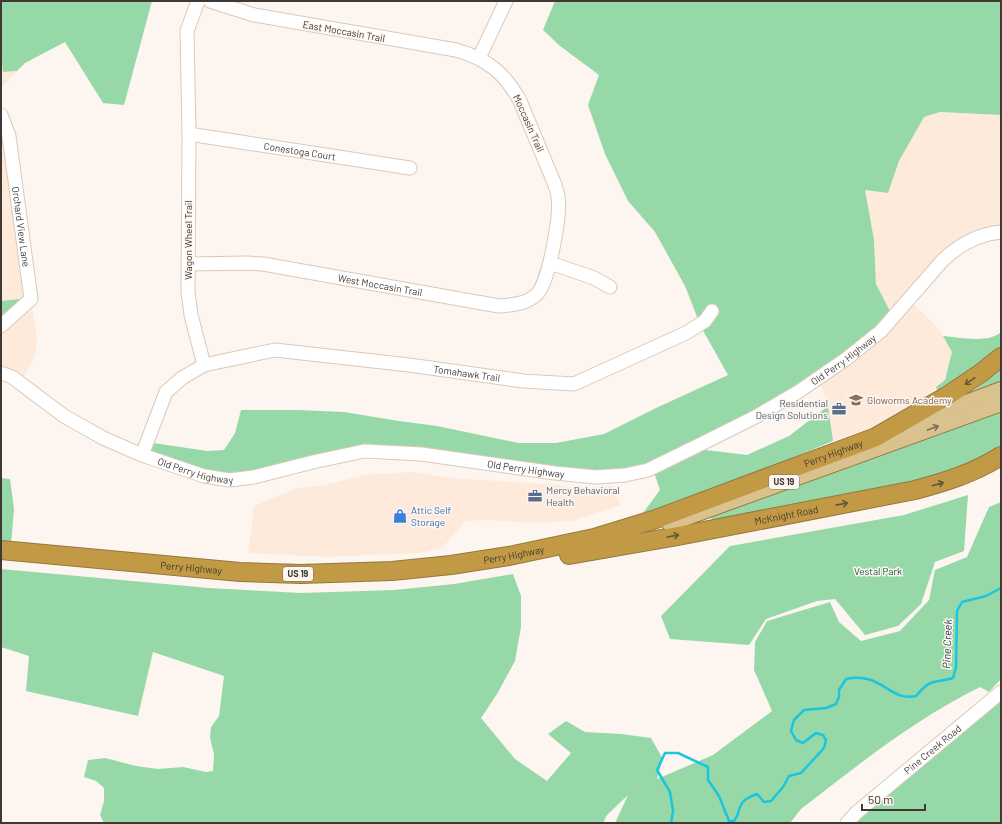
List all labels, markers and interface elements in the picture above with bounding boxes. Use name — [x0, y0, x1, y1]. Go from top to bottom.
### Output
street label: East Moccasin Trail — [302, 18, 386, 44]
street label: Moccasin Trail — [511, 92, 547, 154]
street label: Conestoga Court — [263, 140, 337, 163]
street label: Orchard View Lane — [10, 186, 33, 268]
street label: Wagon Wheel Trail — [182, 200, 194, 280]
street label: West Moccasin Trail — [337, 271, 423, 298]
street label: Old Perry Highway — [808, 331, 878, 388]
street label: Tomahawk Trail — [433, 362, 501, 384]
one-way arrow — [965, 377, 976, 385]
school or university icon: Gloworms Academy — [848, 392, 864, 408]
place label: Gloworms Academy — [867, 394, 952, 406]
place label: Residential Design Solutions — [756, 397, 828, 421]
office icon: Residential Design Solutions — [831, 401, 847, 417]
one-way arrow — [927, 423, 939, 431]
street label: Perry Highway — [802, 436, 865, 469]
street label: Old Perry Highway — [156, 455, 234, 486]
street label: Old Perry Highway — [486, 457, 565, 480]
road number: US 19 — [769, 475, 799, 489]
one-way arrow — [931, 480, 944, 487]
place label: Mercy Behavioral Health — [546, 484, 620, 508]
office icon: Mercy Behavioral Health — [527, 488, 543, 504]
one-way arrow — [835, 500, 848, 508]
street label: McKnight Road — [753, 503, 819, 527]
place label: Attic Self Storage — [411, 504, 451, 528]
shop icon: Attic Self Storage — [392, 508, 408, 524]
one-way arrow — [666, 532, 679, 540]
street label: Perry Highway — [482, 543, 546, 566]
street label: Perry Highway — [160, 559, 223, 576]
park label: Vestal Park — [854, 565, 902, 577]
road number: US 19 — [283, 567, 313, 581]
water label: Pine Creek — [939, 618, 954, 669]
street label: Pine Creek Road — [901, 722, 963, 776]
scale bar — [862, 786, 925, 812]
text: 50 m — [868, 792, 893, 806]

